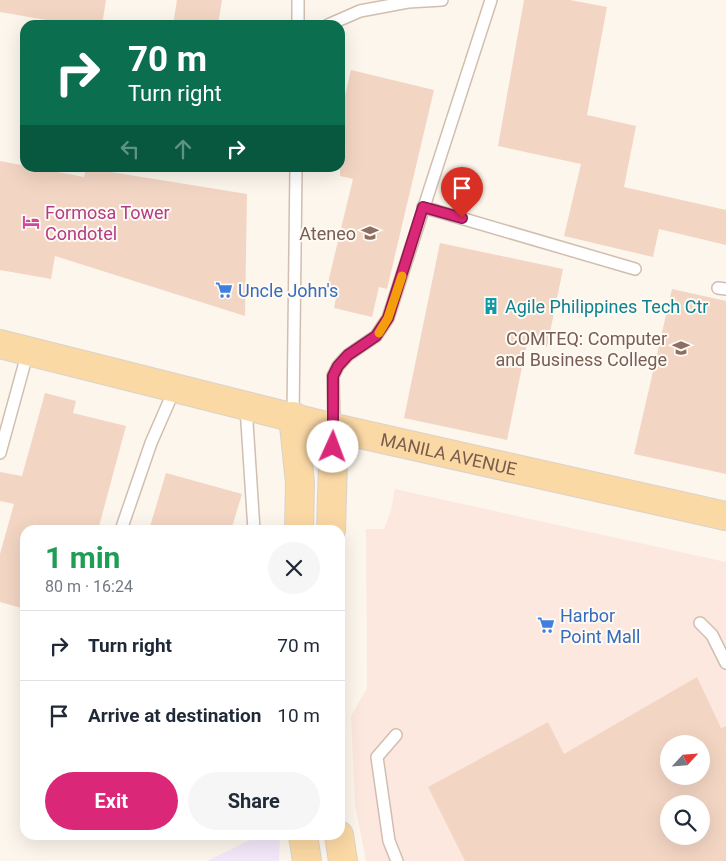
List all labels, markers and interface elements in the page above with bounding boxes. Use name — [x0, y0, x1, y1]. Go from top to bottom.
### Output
text: 70 m — [128, 39, 207, 80]
icon: right — [45, 40, 110, 105]
text: Turn right — [128, 81, 222, 106]
icon: left — [116, 135, 144, 163]
icon: ahead — [169, 135, 197, 163]
icon: right — [222, 135, 250, 163]
pin — [441, 167, 483, 218]
icon: arrive — [448, 174, 476, 202]
place label: Formosa Tower Condotel — [45, 202, 170, 244]
hotel icon: Formosa Tower Condotel — [21, 212, 41, 232]
place label: Ateneo — [299, 223, 356, 244]
school or university icon: Ateneo — [360, 223, 380, 243]
supermarket icon: Uncle John's — [214, 280, 234, 300]
place label: Uncle John's — [238, 280, 338, 301]
building icon: Agile Philippines Tech Ctr — [481, 296, 501, 316]
place label: Agile Philippines Tech Ctr — [505, 296, 708, 317]
place label: COMTEQ: Computer and Business College — [495, 328, 667, 370]
school or university icon: COMTEQ: Computer and Business College — [671, 338, 691, 358]
position arrow — [306, 420, 358, 472]
street label: MANILA AVENUE — [379, 428, 519, 479]
text: 1 min — [45, 540, 120, 575]
button: close — [268, 542, 320, 594]
text: 80 m · 16:24 — [45, 577, 133, 596]
place label: Harbor Point Mall — [560, 605, 640, 647]
supermarket icon: Harbor Point Mall — [536, 615, 556, 635]
icon: right — [45, 632, 73, 660]
text: Turn right — [88, 634, 172, 657]
text: 70 m — [277, 634, 320, 657]
icon: arrive — [45, 702, 73, 730]
text: Arrive at destination — [88, 704, 261, 727]
text: 10 m — [277, 704, 320, 727]
north arrow — [660, 735, 710, 785]
map controls — [660, 735, 710, 845]
button: Exit — [45, 772, 178, 830]
button: Share — [188, 772, 320, 830]
button: search — [660, 795, 710, 845]

